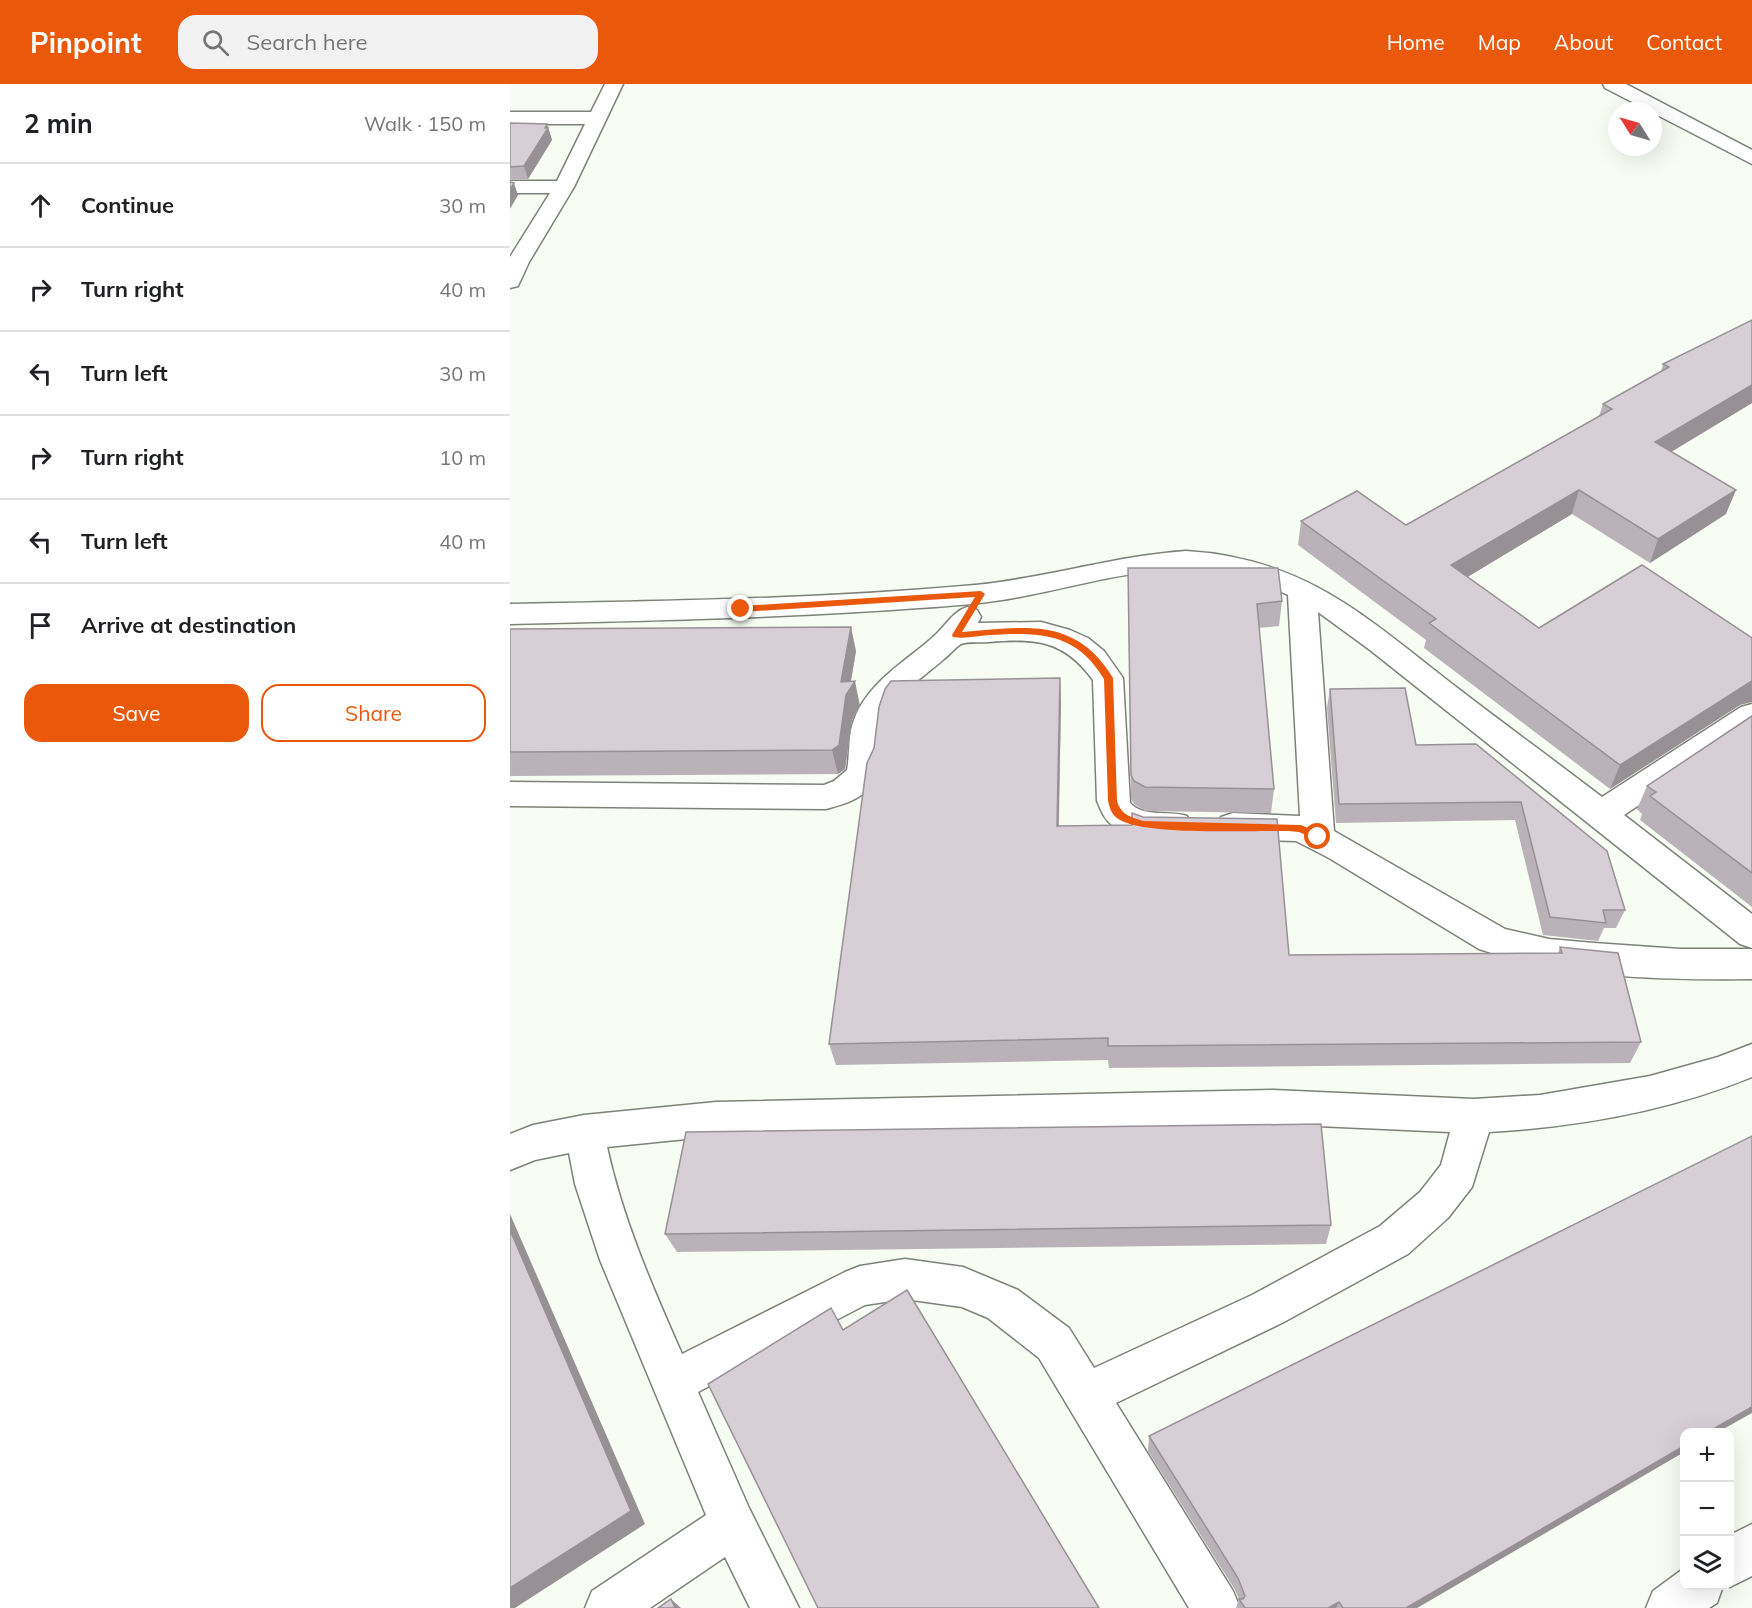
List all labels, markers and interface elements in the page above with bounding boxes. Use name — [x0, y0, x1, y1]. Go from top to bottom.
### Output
search box — [178, 15, 598, 69]
text: Pinpoint — [30, 25, 142, 60]
icon: search — [199, 26, 232, 59]
text: Search here — [247, 28, 368, 56]
text: Home — [1387, 29, 1445, 55]
text: Map — [1478, 29, 1521, 55]
text: About — [1554, 29, 1613, 55]
text: Contact — [1646, 29, 1722, 55]
north arrow — [1608, 102, 1662, 156]
text: 2 min — [24, 107, 93, 140]
text: Walk · 150 m — [364, 111, 486, 136]
icon: ahead — [24, 189, 57, 222]
text: Continue — [81, 191, 174, 219]
text: 30 m — [439, 193, 486, 218]
icon: right — [24, 273, 57, 306]
text: Turn right — [81, 275, 184, 303]
text: 40 m — [439, 277, 486, 302]
icon: left — [24, 357, 57, 390]
text: Turn left — [81, 359, 168, 387]
text: 30 m — [439, 361, 486, 386]
icon: right — [24, 441, 57, 474]
text: Turn right — [81, 443, 184, 471]
text: 10 m — [439, 445, 486, 470]
icon: left — [24, 525, 57, 558]
text: Turn left — [81, 527, 168, 555]
text: 40 m — [439, 529, 486, 554]
route end — [727, 595, 753, 621]
icon: arrive — [24, 609, 57, 642]
text: Arrive at destination — [81, 611, 296, 639]
button: Save — [24, 684, 249, 742]
button: Share — [261, 684, 486, 742]
route start — [1304, 823, 1330, 849]
map controls — [1680, 1428, 1734, 1590]
button: + — [1680, 1428, 1734, 1482]
button: − — [1680, 1482, 1734, 1536]
button: layers — [1680, 1536, 1734, 1590]

